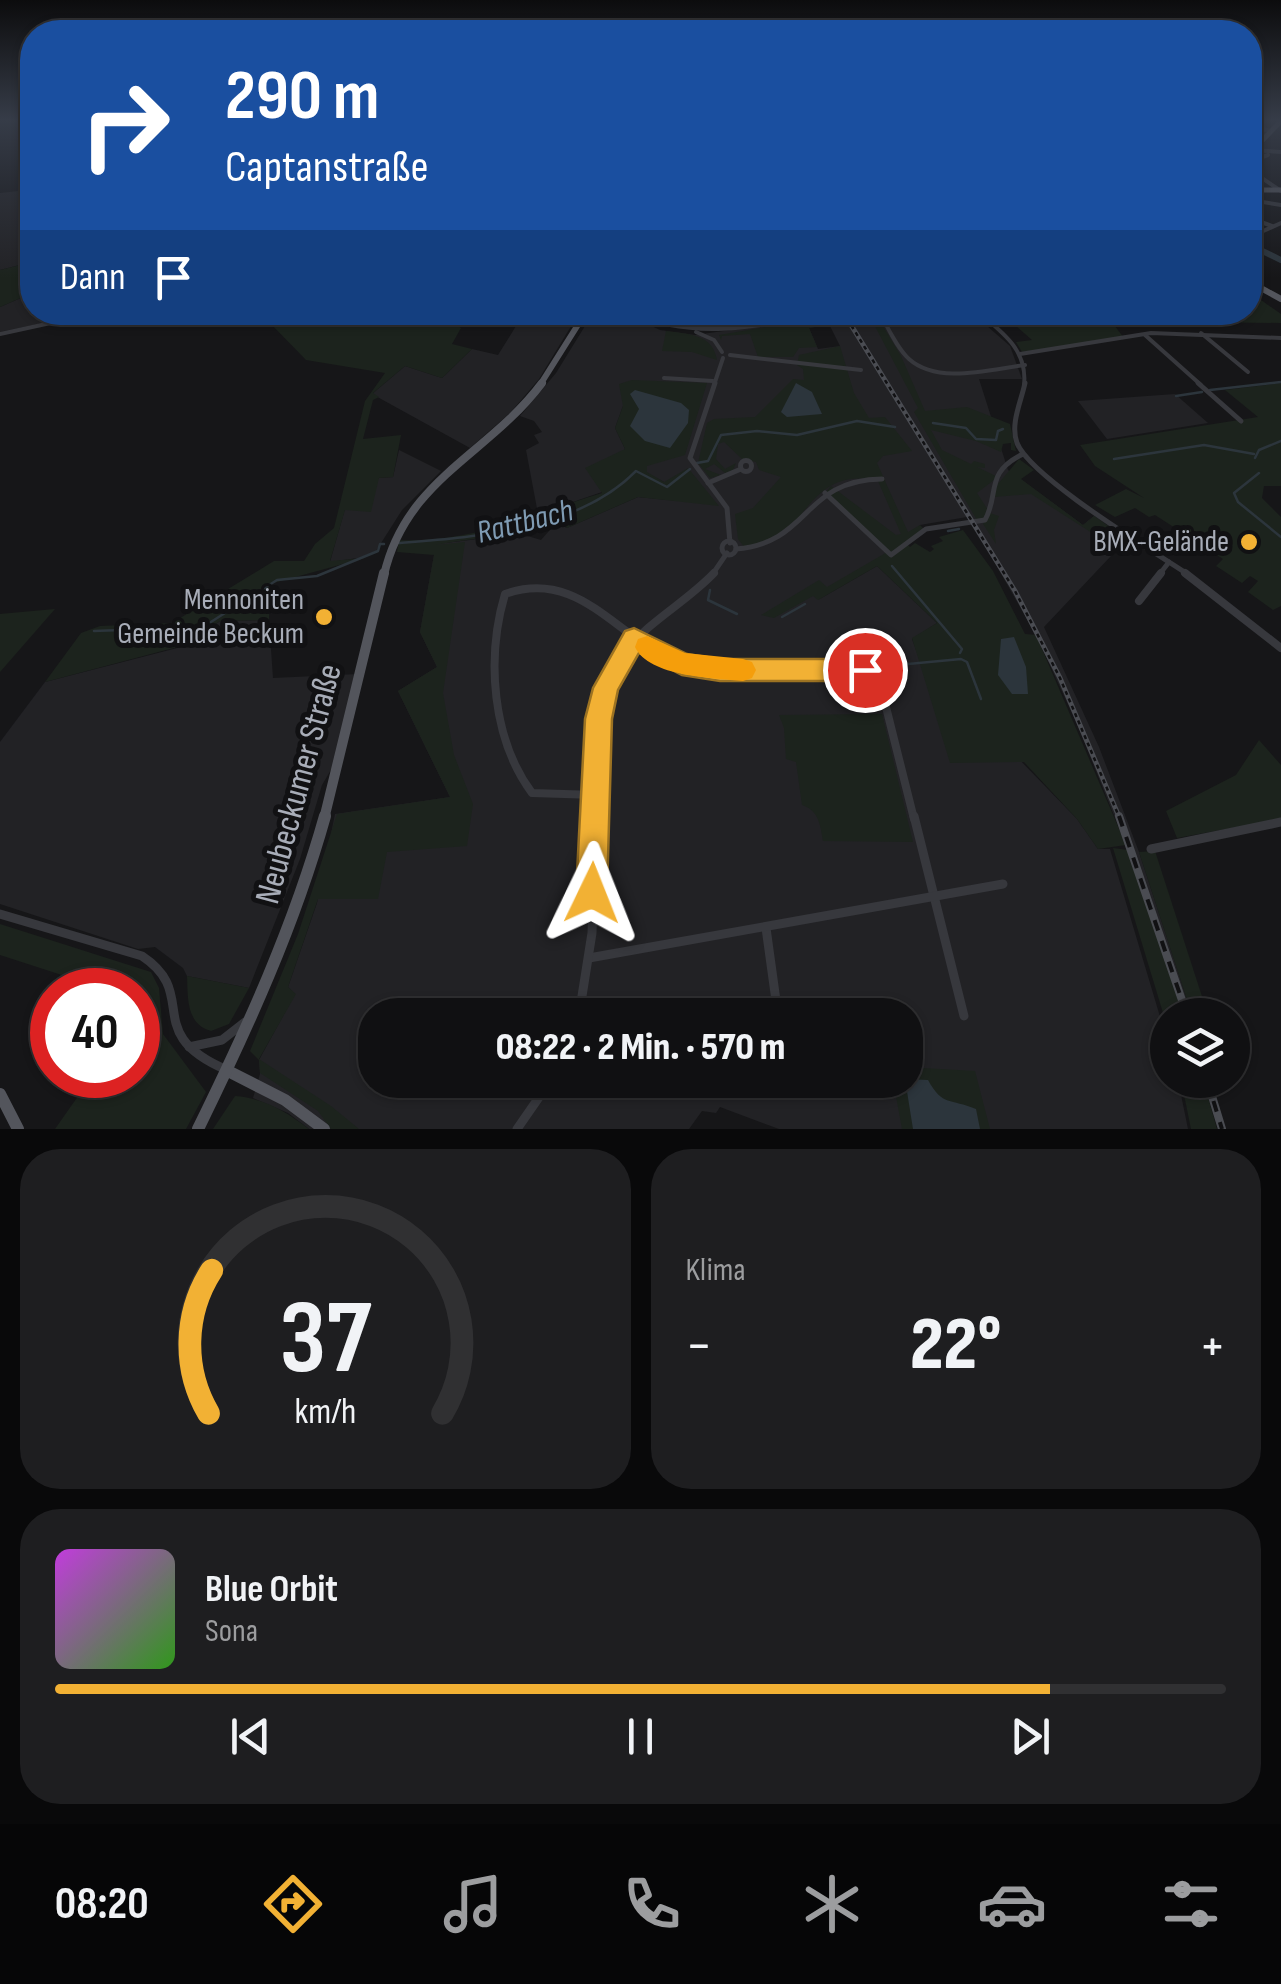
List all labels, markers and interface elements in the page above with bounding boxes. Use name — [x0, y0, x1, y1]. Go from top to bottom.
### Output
text: 290 m — [225, 55, 380, 139]
icon: right — [60, 60, 190, 190]
text: Captanstraße — [225, 140, 429, 195]
icon: arrive — [146, 250, 201, 305]
text: Dann — [60, 255, 126, 300]
water label: Rattbach — [473, 491, 577, 553]
place label: BMX-Gelände — [1093, 524, 1229, 560]
marker: BMX-Gelände — [1238, 531, 1260, 553]
place label: Mennoniten Gemeinde Beckum — [117, 582, 304, 652]
marker: Mennoniten Gemeinde Beckum — [313, 606, 335, 628]
pin — [823, 628, 908, 713]
icon: arrive — [838, 643, 893, 698]
street label: Neubeckumer Straße — [246, 659, 352, 909]
position arrow — [540, 841, 644, 945]
speed limit sign: 40 — [30, 968, 160, 1098]
map controls — [1150, 998, 1250, 1098]
button: layers — [1150, 998, 1250, 1098]
text: 08:22 · 2 Min. · 570 m — [496, 1025, 785, 1070]
text: Klima — [686, 1251, 746, 1290]
text: 37 — [279, 1277, 372, 1402]
text: 22° — [910, 1300, 1002, 1391]
text: − — [686, 1313, 712, 1380]
text: + — [1199, 1313, 1226, 1380]
text: km/h — [294, 1391, 356, 1434]
text: Blue Orbit — [205, 1567, 338, 1612]
text: Sona — [205, 1612, 258, 1651]
icon: previous — [223, 1709, 278, 1764]
icon: pause — [613, 1709, 668, 1764]
icon: next — [1003, 1709, 1058, 1764]
icon: directions — [258, 1869, 328, 1939]
icon: music — [438, 1869, 508, 1939]
icon: phone — [617, 1869, 687, 1939]
icon: climate — [797, 1869, 867, 1939]
icon: car — [977, 1869, 1047, 1939]
icon: filters — [1156, 1869, 1226, 1939]
text: 08:20 — [55, 1877, 149, 1932]

